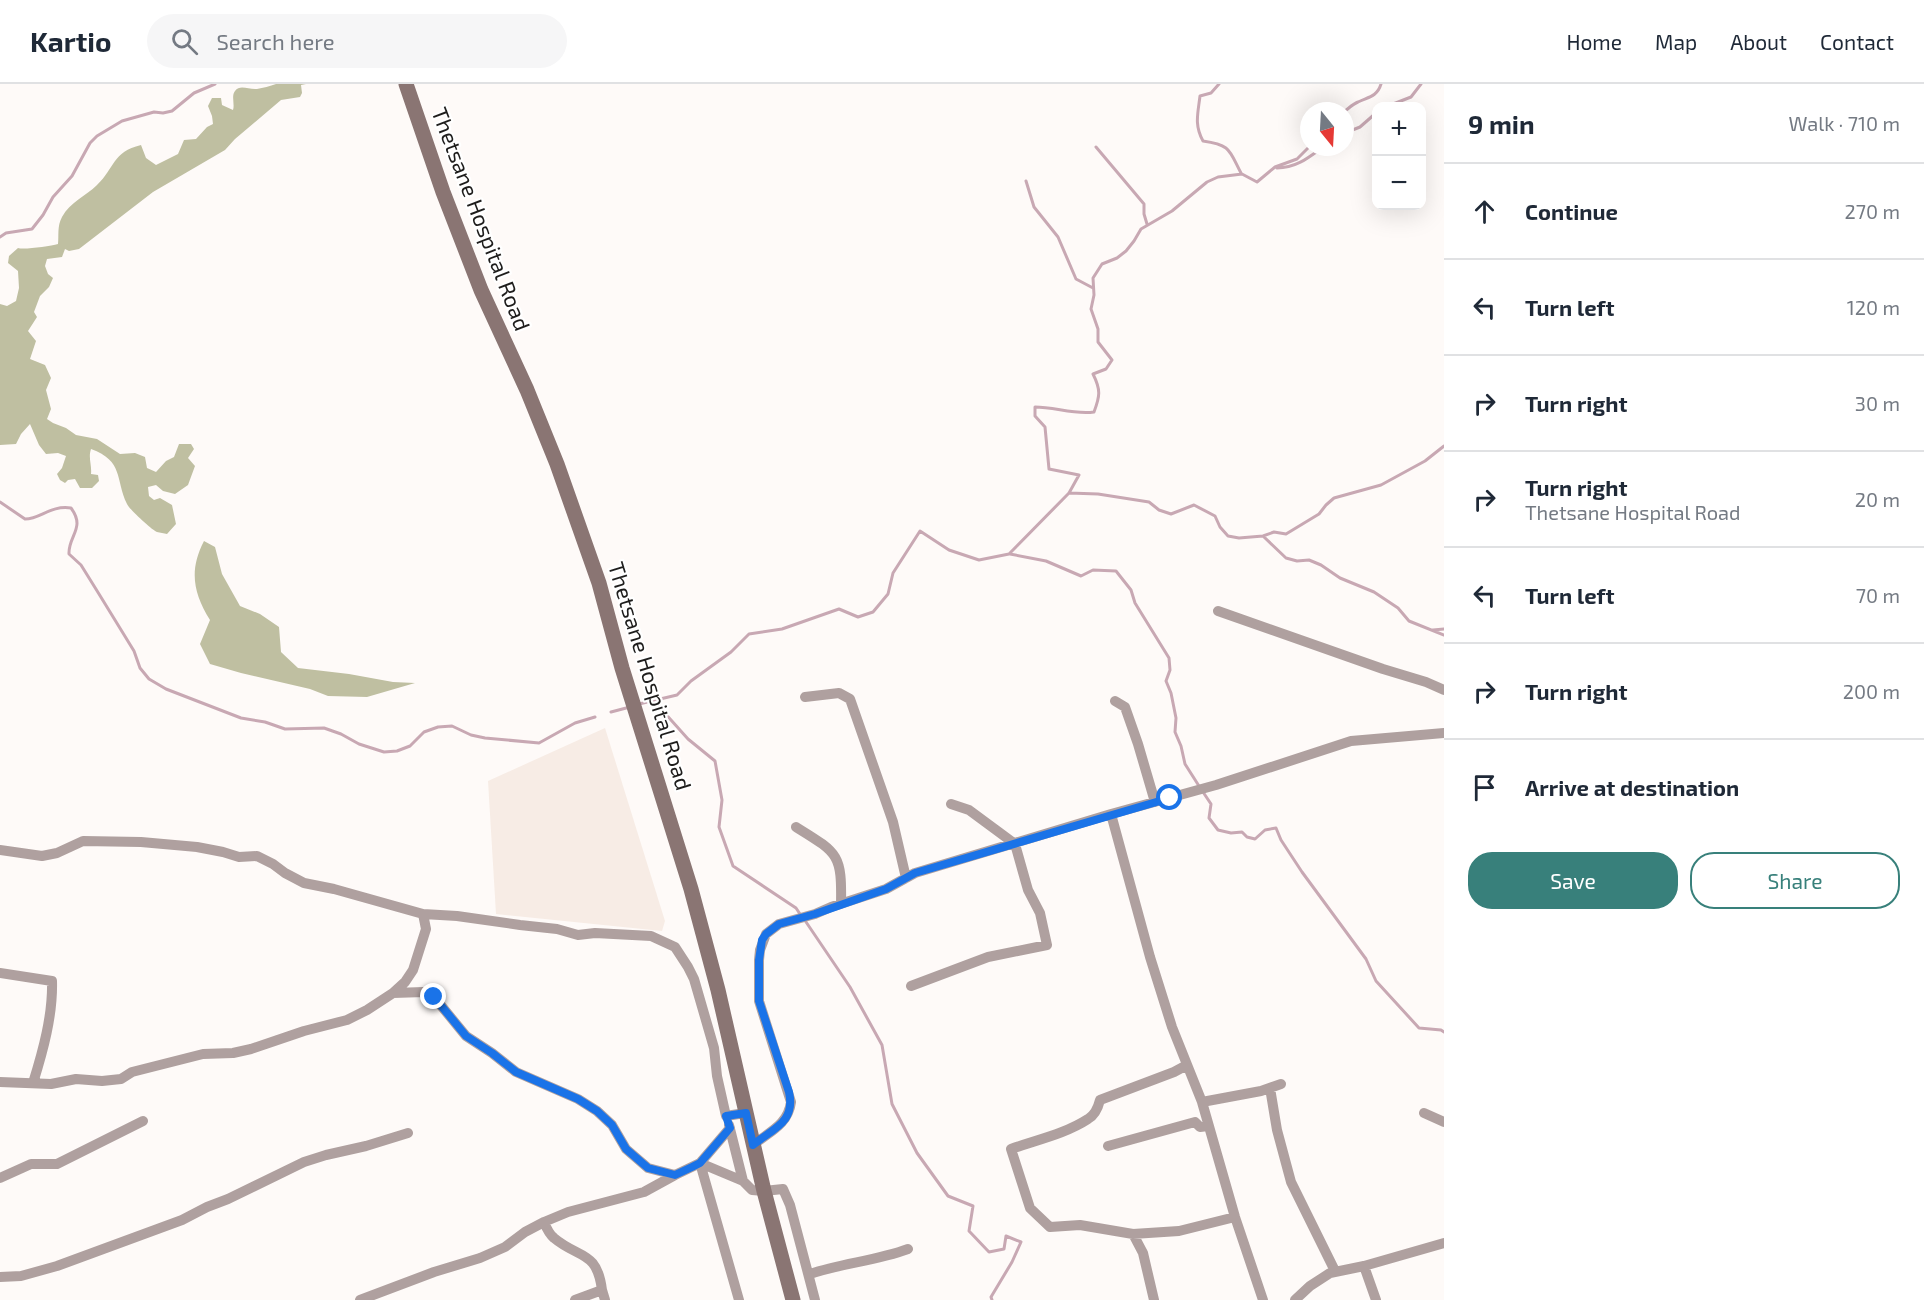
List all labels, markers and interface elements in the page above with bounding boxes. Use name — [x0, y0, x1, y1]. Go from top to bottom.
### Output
search box — [147, 14, 567, 68]
text: Kartio — [30, 24, 111, 58]
icon: search — [168, 25, 201, 58]
text: Search here — [216, 28, 335, 54]
text: Home — [1566, 29, 1622, 54]
text: Map — [1655, 29, 1697, 54]
text: About — [1730, 29, 1787, 54]
text: Contact — [1820, 29, 1894, 54]
north arrow — [1300, 102, 1354, 156]
map controls — [1372, 102, 1426, 210]
button: + — [1372, 102, 1426, 156]
street label: Thetsane Hospital Road — [427, 103, 537, 334]
text: 9 min — [1468, 108, 1535, 139]
text: Walk · 710 m — [1789, 111, 1900, 135]
button: − — [1372, 156, 1426, 210]
icon: ahead — [1468, 195, 1501, 228]
text: Continue — [1525, 198, 1618, 224]
text: 270 m — [1844, 199, 1900, 223]
icon: left — [1468, 291, 1501, 324]
text: Turn left — [1525, 294, 1614, 320]
text: 120 m — [1847, 295, 1900, 319]
icon: right — [1468, 387, 1501, 420]
text: Turn right — [1525, 390, 1627, 416]
text: 30 m — [1855, 391, 1900, 415]
text: Turn right — [1525, 474, 1627, 500]
icon: right — [1468, 483, 1501, 516]
text: 20 m — [1855, 487, 1900, 511]
text: Thetsane Hospital Road — [1525, 500, 1741, 524]
street label: Thetsane Hospital Road — [604, 559, 698, 793]
icon: left — [1468, 579, 1501, 612]
text: Turn left — [1525, 582, 1614, 608]
text: 70 m — [1856, 583, 1900, 607]
icon: right — [1468, 675, 1501, 708]
text: Turn right — [1525, 678, 1627, 704]
text: 200 m — [1843, 679, 1900, 703]
icon: arrive — [1468, 771, 1501, 804]
text: Arrive at destination — [1525, 774, 1739, 800]
route start — [1156, 784, 1182, 810]
button: Save — [1468, 852, 1678, 909]
button: Share — [1690, 852, 1900, 909]
route end — [420, 983, 446, 1009]

